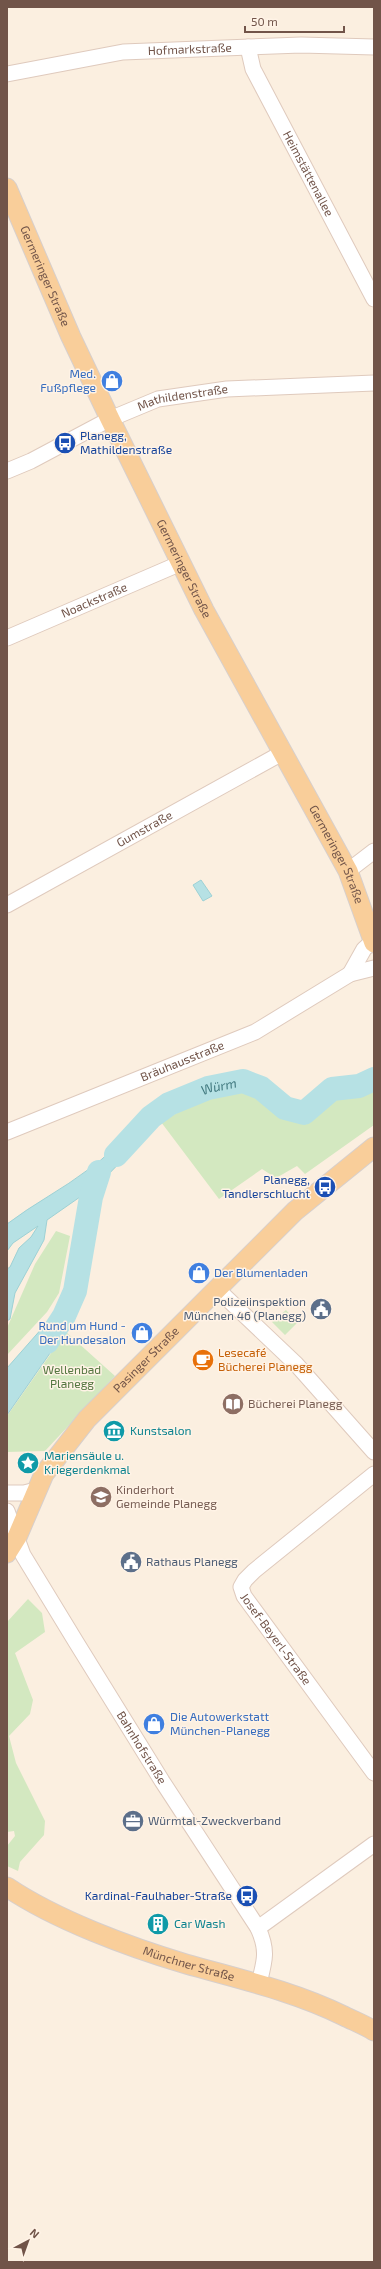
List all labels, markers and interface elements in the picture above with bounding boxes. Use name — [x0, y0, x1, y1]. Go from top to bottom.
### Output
scale bar — [245, 8, 344, 34]
text: 50 m — [251, 14, 278, 28]
street label: Hofmarkstraße — [148, 40, 232, 57]
street label: Heimstättenallee — [281, 128, 337, 218]
street label: Germeringer Straße — [18, 223, 74, 328]
place label: Med. Fußpflege — [40, 366, 96, 394]
shop icon: Med. Fußpflege — [99, 368, 125, 394]
street label: Mathildenstraße — [135, 381, 229, 413]
place label: Planegg, Mathildenstraße — [80, 428, 172, 456]
bus stop icon: Planegg, Mathildenstraße — [52, 430, 78, 456]
street label: Germeringer Straße — [154, 517, 215, 620]
street label: Noackstraße — [59, 579, 129, 620]
street label: Germeringer Straße — [307, 802, 367, 905]
street label: Gumstraße — [114, 807, 174, 849]
street label: Bräuhausstraße — [138, 1037, 226, 1084]
water label: Würm — [198, 1074, 238, 1098]
place label: Planegg, Tandlerschlucht — [222, 1172, 310, 1200]
bus stop icon: Planegg, Tandlerschlucht — [312, 1174, 338, 1200]
shop icon: Der Blumenladen — [186, 1260, 212, 1286]
place label: Der Blumenladen — [214, 1265, 308, 1279]
place label: Polizeiinspektion München 46 (Planegg) — [183, 1294, 306, 1322]
public building icon: Polizeiinspektion München 46 (Planegg) — [308, 1296, 334, 1322]
place label: Rund um Hund - Der Hundesalon — [38, 1318, 126, 1346]
shop icon: Rund um Hund - Der Hundesalon — [129, 1320, 155, 1346]
street label: Pasinger Straße — [110, 1323, 181, 1395]
place label: Lesecafé Bücherei Planegg — [218, 1345, 313, 1373]
cafe icon: Lesecafé Bücherei Planegg — [190, 1347, 216, 1373]
park label: Wellenbad Planegg — [43, 1362, 101, 1390]
library icon: Bücherei Planegg — [220, 1391, 246, 1417]
place label: Bücherei Planegg — [248, 1396, 343, 1410]
museum icon: Kunstsalon — [101, 1418, 127, 1444]
place label: Kunstsalon — [130, 1423, 192, 1437]
place label: Mariensäule u. Kriegerdenkmal — [44, 1448, 131, 1476]
place icon: Mariensäule u. Kriegerdenkmal — [15, 1450, 41, 1476]
place label: Kinderhort Gemeinde Planegg — [116, 1482, 217, 1510]
school or university icon: Kinderhort Gemeinde Planegg — [88, 1484, 114, 1510]
public building icon: Rathaus Planegg — [118, 1549, 144, 1575]
place label: Rathaus Planegg — [146, 1554, 238, 1568]
street label: Josef-Beyerl-Straße — [238, 1590, 315, 1687]
street label: Bahnhofstraße — [114, 1708, 170, 1786]
place label: Die Autowerkstatt München-Planegg — [170, 1709, 270, 1737]
shop icon: Die Autowerkstatt München-Planegg — [141, 1711, 167, 1737]
office icon: Würmtal-Zweckverband — [120, 1808, 146, 1834]
place label: Würmtal-Zweckverband — [148, 1813, 281, 1827]
bus stop icon: Kardinal-Faulhaber-Straße — [234, 1883, 260, 1909]
place label: Kardinal-Faulhaber-Straße — [85, 1888, 232, 1902]
building icon: Car Wash — [145, 1911, 171, 1937]
place label: Car Wash — [174, 1916, 225, 1930]
street label: Münchner Straße — [141, 1943, 236, 1983]
north arrow — [8, 2221, 48, 2261]
text: N — [28, 2226, 42, 2241]

